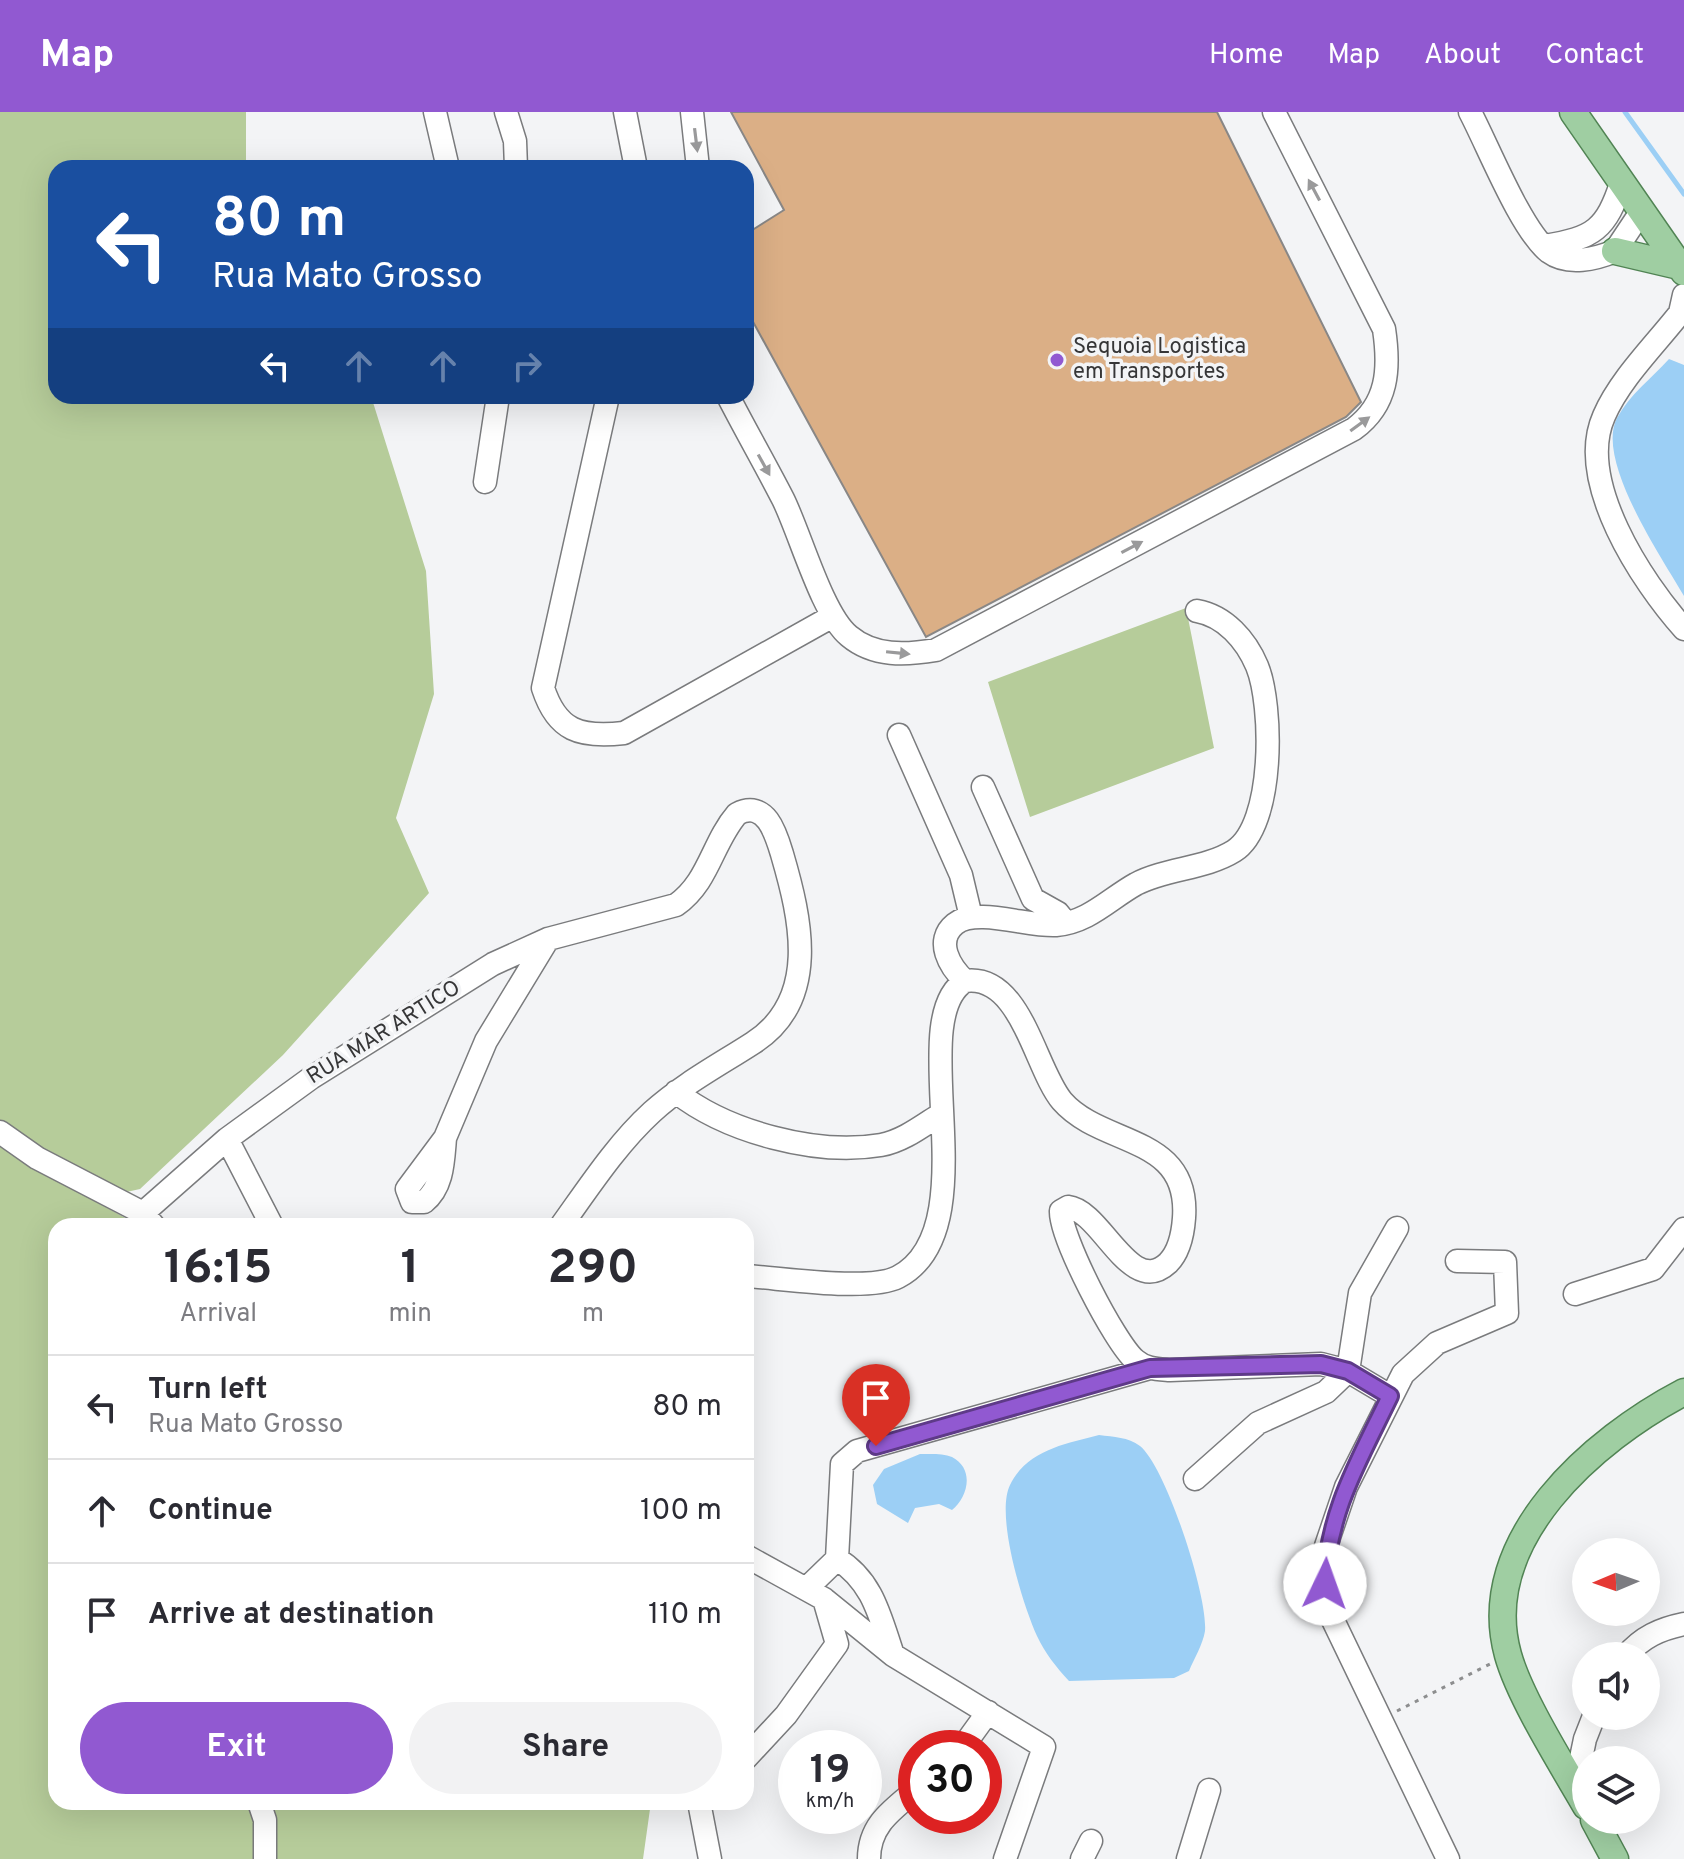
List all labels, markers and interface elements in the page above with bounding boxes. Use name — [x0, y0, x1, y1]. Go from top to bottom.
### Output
text: Map — [40, 32, 114, 81]
text: Home — [1209, 38, 1283, 74]
text: Map — [1327, 38, 1380, 74]
text: About — [1424, 38, 1501, 74]
text: Contact — [1545, 38, 1644, 74]
one-way arrow — [689, 128, 702, 153]
one-way arrow — [1307, 179, 1321, 201]
text: 80 m — [212, 186, 346, 256]
icon: left — [80, 192, 184, 296]
text: Rua Mato Grosso — [212, 255, 482, 301]
place label: Sequoia Logistica em Transportes — [1073, 334, 1246, 386]
icon: left — [253, 344, 297, 388]
icon: ahead — [337, 344, 381, 388]
icon: ahead — [421, 344, 465, 388]
icon: right — [505, 344, 549, 388]
marker: Sequoia Logistica em Transportes — [1048, 351, 1066, 369]
one-way arrow — [1350, 416, 1370, 432]
one-way arrow — [757, 454, 771, 476]
one-way arrow — [1120, 540, 1143, 553]
one-way arrow — [886, 647, 911, 660]
street label: RUA MAR ARTICO — [302, 975, 466, 1091]
text: 16:15 — [164, 1240, 273, 1300]
text: 1 — [401, 1240, 420, 1300]
text: 290 — [548, 1240, 638, 1300]
text: Arrival — [180, 1298, 257, 1331]
text: min — [389, 1298, 432, 1331]
text: m — [582, 1298, 604, 1331]
pin — [842, 1364, 910, 1446]
text: Turn left — [148, 1372, 268, 1409]
icon: arrive — [854, 1376, 898, 1420]
icon: left — [80, 1385, 124, 1429]
text: 80 m — [652, 1389, 722, 1426]
text: Rua Mato Grosso — [148, 1409, 343, 1442]
icon: ahead — [80, 1489, 124, 1533]
text: Continue — [148, 1493, 273, 1530]
text: 100 m — [640, 1493, 722, 1530]
north arrow — [1572, 1538, 1660, 1626]
map controls — [1572, 1538, 1660, 1834]
position arrow — [1283, 1542, 1367, 1626]
icon: arrive — [80, 1593, 124, 1637]
text: Arrive at destination — [148, 1597, 434, 1634]
text: 110 m — [648, 1597, 722, 1634]
button: sound — [1572, 1642, 1660, 1730]
button: Exit — [80, 1702, 393, 1794]
button: Share — [409, 1702, 722, 1794]
speed limit sign: 30 — [898, 1730, 1002, 1834]
button: layers — [1572, 1746, 1660, 1834]
text: 19 — [810, 1747, 850, 1797]
text: km/h — [806, 1789, 854, 1815]

